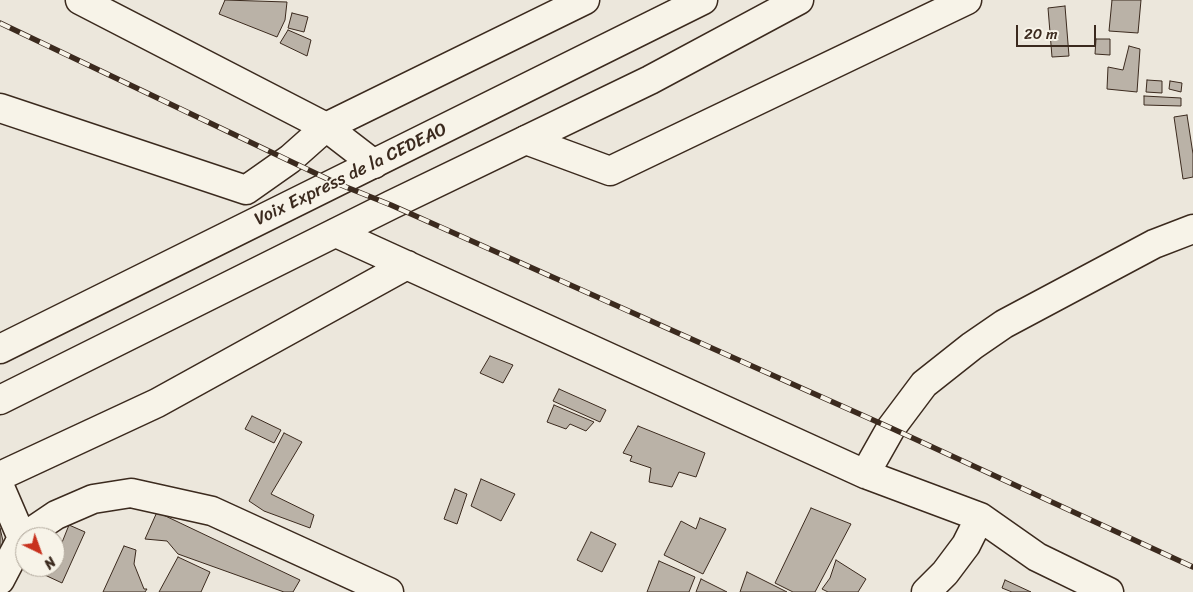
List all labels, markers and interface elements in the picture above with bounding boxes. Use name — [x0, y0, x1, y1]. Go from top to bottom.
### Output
scale bar — [1018, 15, 1098, 47]
text: 20 m — [1024, 21, 1058, 47]
street label: Voix Express de la CEDEAO — [251, 119, 451, 231]
north arrow — [15, 527, 65, 577]
text: N — [38, 550, 62, 575]

